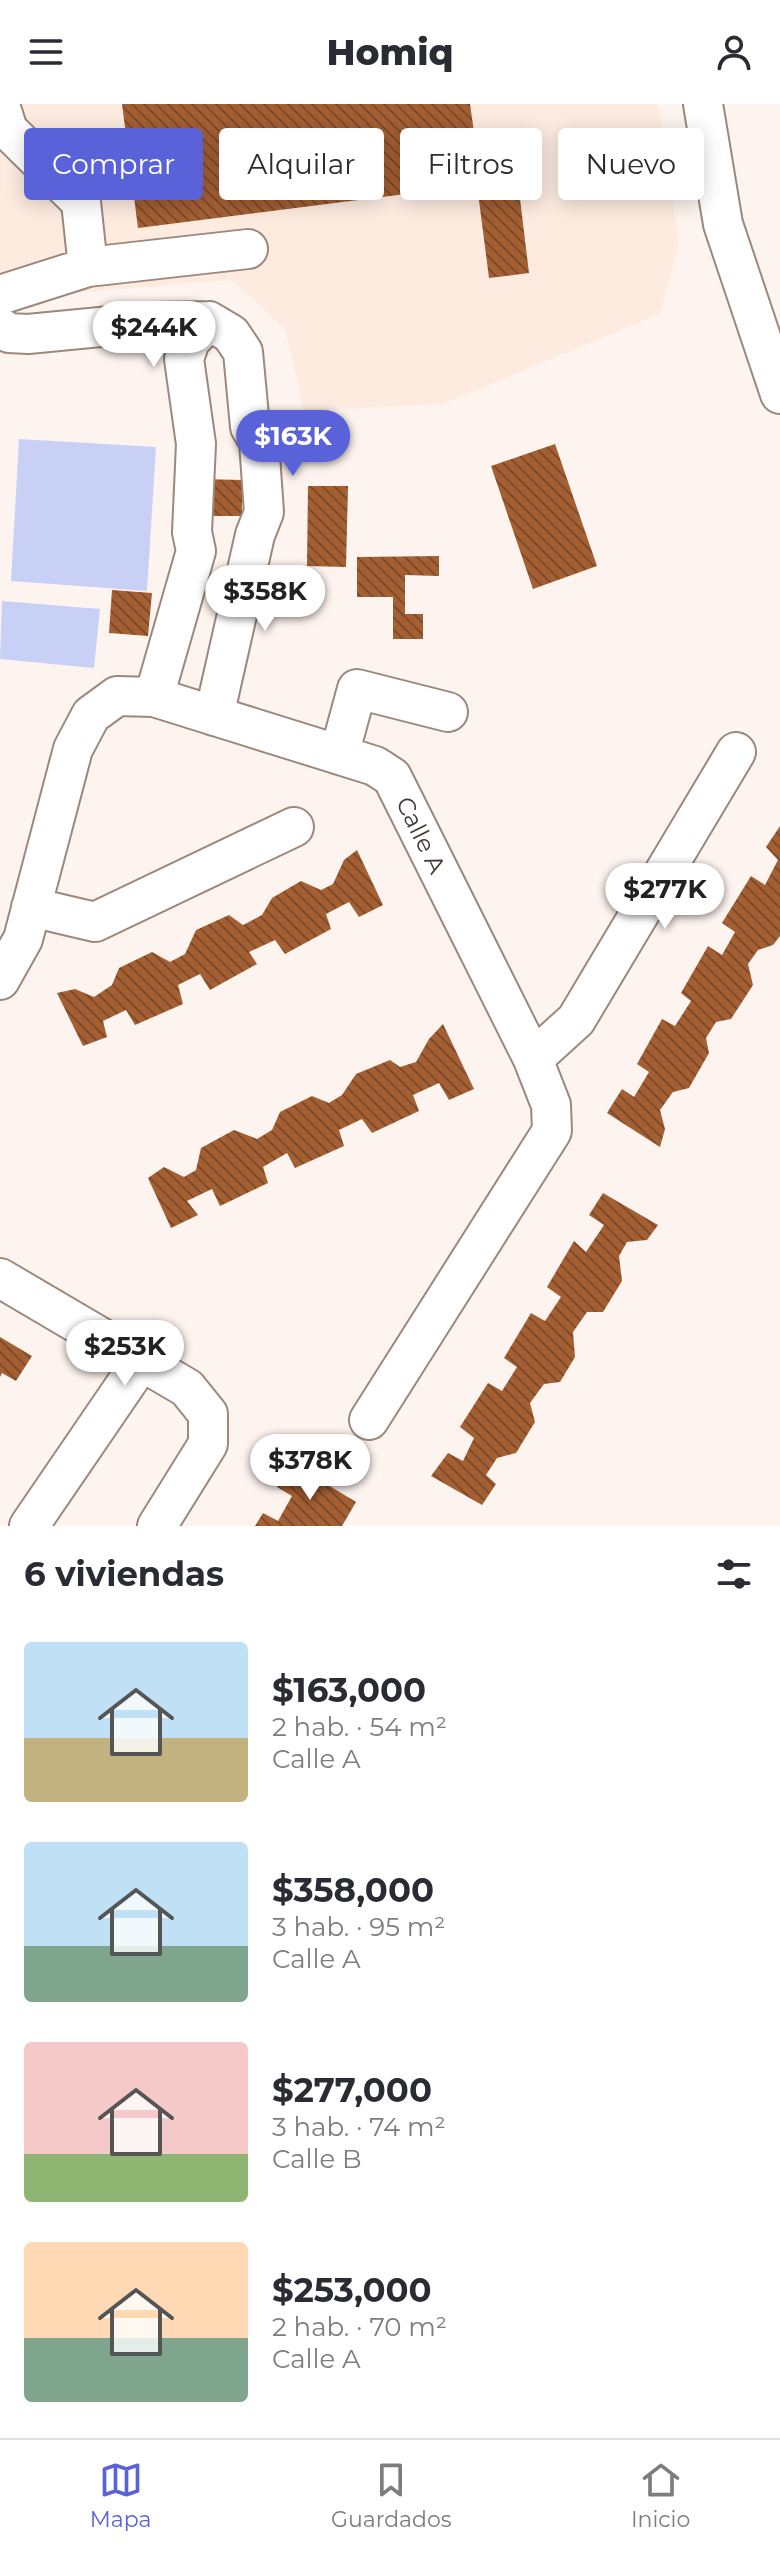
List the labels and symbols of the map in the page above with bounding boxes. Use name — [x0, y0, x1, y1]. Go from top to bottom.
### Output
pin: $244K — [98, 301, 210, 369]
pin: $163K — [237, 410, 349, 478]
pin: $358K — [209, 565, 321, 633]
street label: Calle A — [390, 792, 452, 879]
pin: $277K — [609, 863, 721, 931]
pin: $253K — [69, 1320, 181, 1388]
pin: $378K — [254, 1434, 366, 1502]

